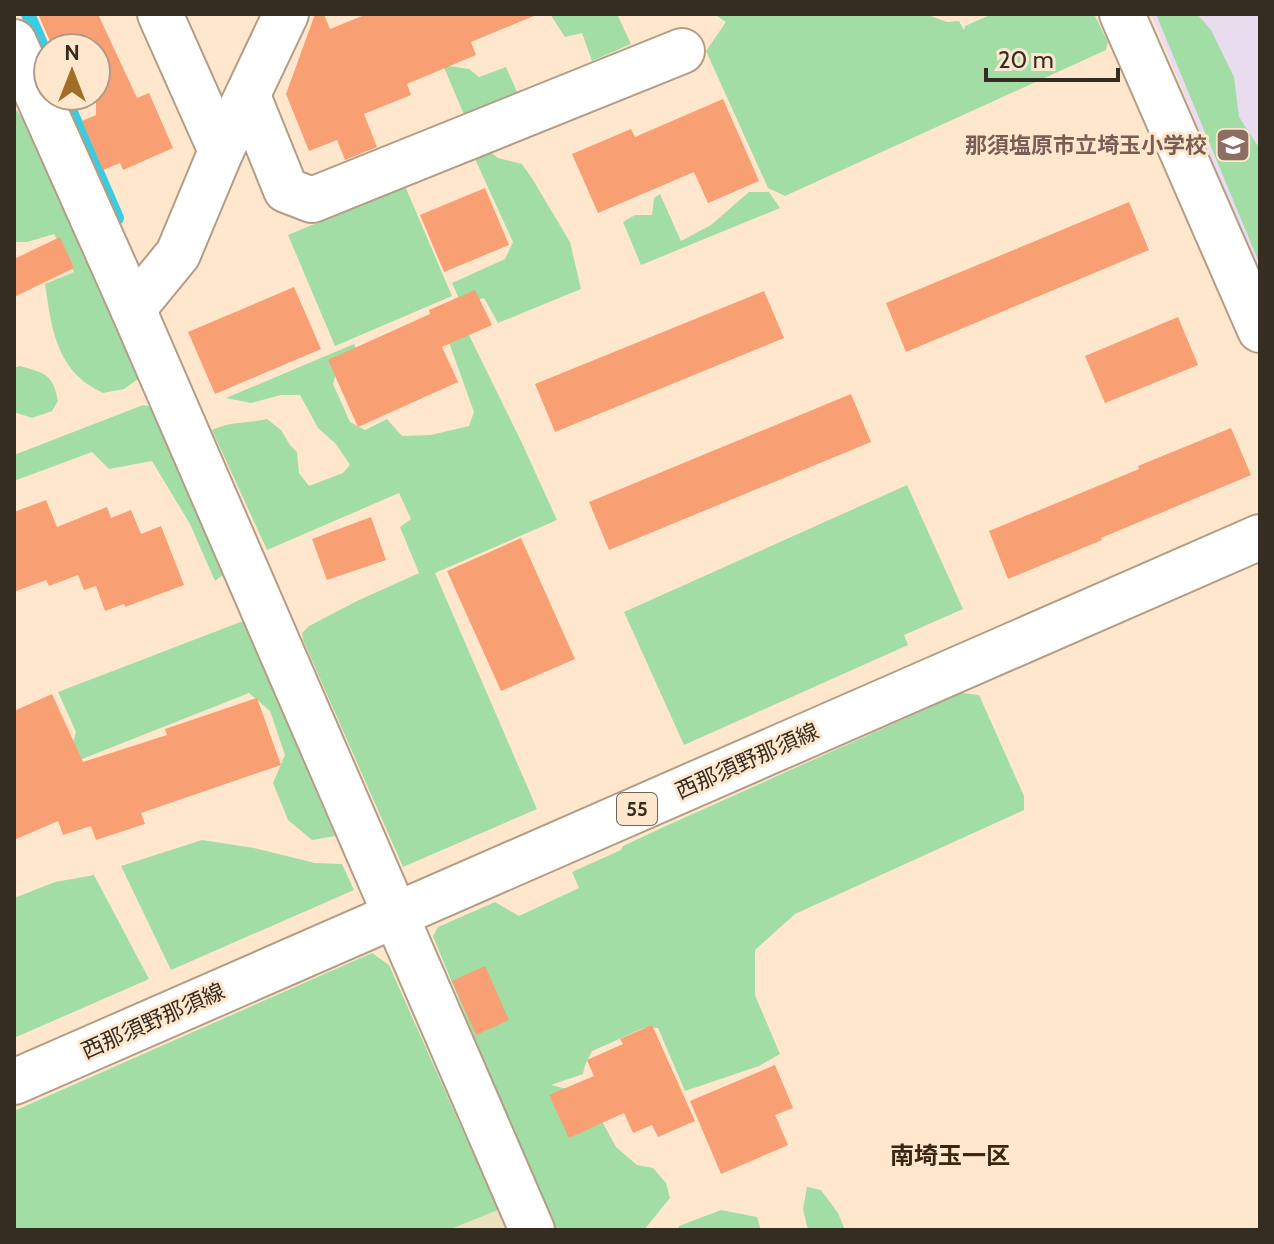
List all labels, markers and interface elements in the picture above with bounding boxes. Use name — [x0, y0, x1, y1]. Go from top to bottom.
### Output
north arrow — [32, 32, 112, 112]
scale bar — [986, 32, 1118, 82]
text: N — [64, 39, 80, 66]
text: 20 m — [998, 45, 1054, 74]
school or university icon: 那須塩原市立埼玉小学校 — [1214, 126, 1252, 164]
place label: 那須塩原市立埼玉小学校 — [965, 132, 1207, 159]
street label: 西那須野那須線 — [671, 717, 823, 805]
road number: 55 — [617, 793, 657, 825]
street label: 西那須野那須線 — [77, 977, 229, 1065]
district label: 南埼玉一区 — [890, 1141, 1010, 1170]

